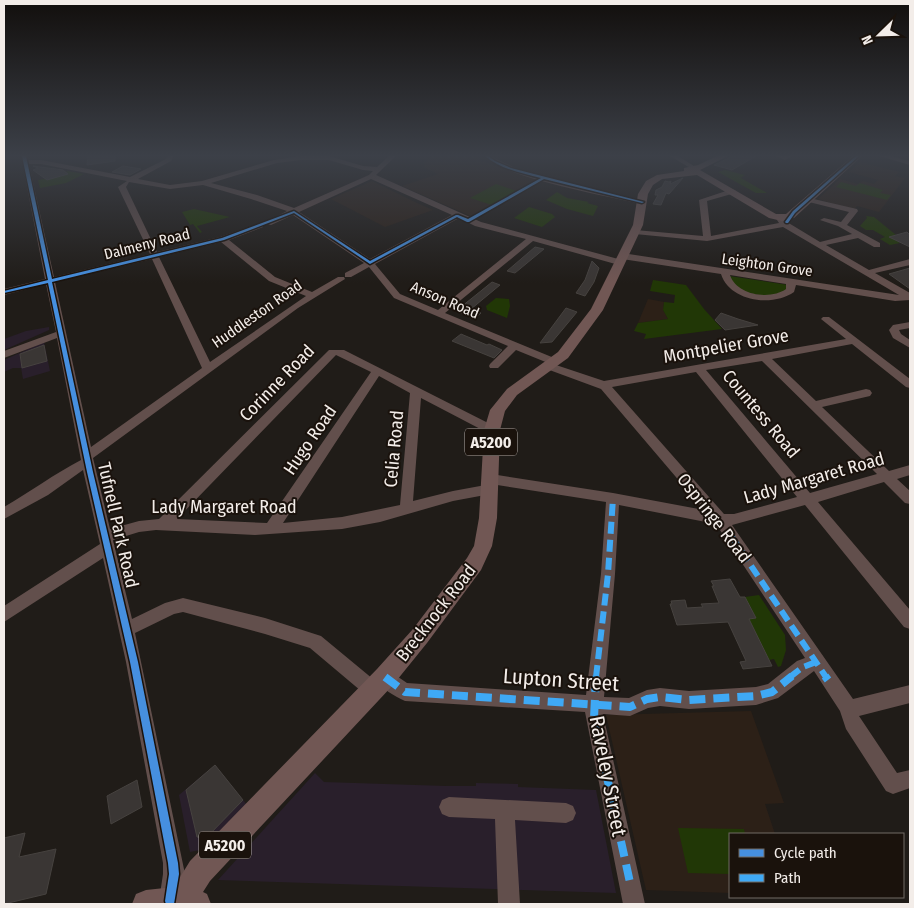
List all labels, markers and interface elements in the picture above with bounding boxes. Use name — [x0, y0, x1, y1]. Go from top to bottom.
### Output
north arrow — [854, 10, 904, 60]
text: N — [858, 33, 877, 47]
street label: Dalmeny Road — [102, 225, 192, 263]
street label: Leighton Grove — [720, 250, 814, 280]
street label: Huddleston Road — [208, 276, 306, 352]
street label: Anson Road — [408, 278, 482, 322]
street label: Montpelier Grove — [661, 324, 791, 368]
street label: Corinne Road — [235, 340, 319, 426]
street label: Countess Road — [718, 365, 804, 463]
street label: Hugo Road — [279, 401, 341, 479]
street label: Celia Road — [380, 410, 408, 488]
road number: A5200 — [465, 428, 517, 456]
street label: Lady Margaret Road — [741, 447, 887, 509]
street label: Tufnell Park Road — [93, 460, 143, 590]
street label: Ospringe Road — [672, 469, 756, 567]
street label: Lady Margaret Road — [151, 496, 297, 518]
street label: Brecknock Road — [391, 560, 481, 666]
street label: Lupton Street — [502, 663, 620, 697]
street label: Raveley Street — [584, 713, 632, 839]
road number: A5200 — [199, 832, 251, 858]
legend — [729, 833, 904, 898]
text: Cycle path — [774, 844, 837, 862]
text: Path — [774, 869, 801, 887]

